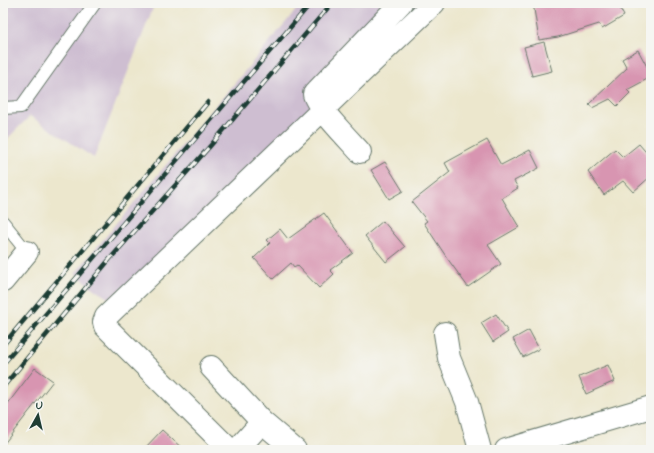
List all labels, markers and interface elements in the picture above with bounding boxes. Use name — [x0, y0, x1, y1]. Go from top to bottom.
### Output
north arrow — [18, 395, 58, 435]
text: U — [35, 399, 44, 414]

